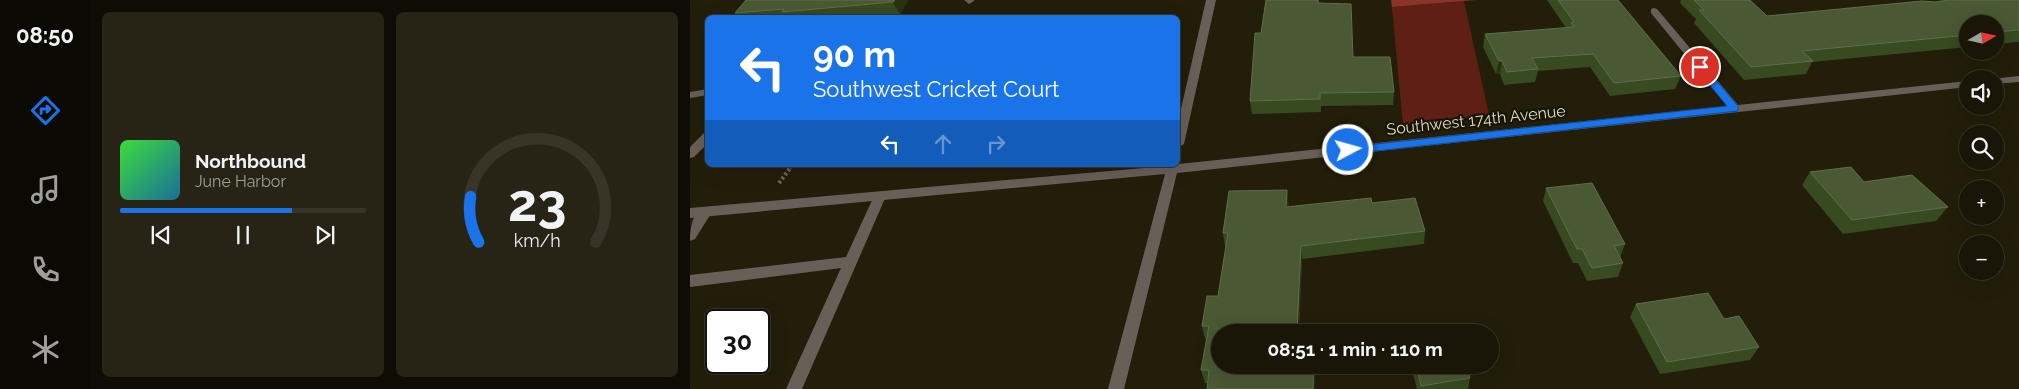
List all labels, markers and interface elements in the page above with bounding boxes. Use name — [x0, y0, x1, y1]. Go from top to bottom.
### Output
north arrow — [1959, 15, 2004, 60]
map controls — [1959, 15, 2004, 280]
text: 08:50 — [16, 22, 74, 48]
text: 90 m — [813, 34, 896, 75]
icon: left — [730, 35, 795, 100]
pin — [1679, 46, 1721, 88]
icon: arrive — [1686, 53, 1714, 81]
button: sound — [1959, 70, 2004, 115]
text: Southwest Cricket Court — [813, 76, 1059, 102]
icon: directions — [28, 93, 63, 128]
street label: Southwest 174th Avenue — [1385, 101, 1567, 139]
position arrow — [1321, 123, 1373, 175]
button: search — [1959, 125, 2004, 170]
icon: left — [876, 130, 904, 158]
icon: ahead — [929, 130, 957, 158]
icon: right — [982, 130, 1010, 158]
text: Northbound — [195, 150, 306, 172]
icon: music — [28, 172, 63, 207]
text: June Harbor — [195, 172, 286, 191]
text: 23 — [508, 172, 566, 233]
button: + — [1959, 180, 2004, 225]
icon: previous — [147, 221, 175, 249]
icon: pause — [229, 221, 257, 249]
icon: next — [311, 221, 339, 249]
text: km/h — [513, 230, 561, 251]
button: − — [1959, 235, 2004, 280]
icon: phone — [28, 252, 63, 287]
speed limit sign: 30 — [705, 309, 770, 374]
icon: climate — [28, 332, 63, 367]
text: 08:51 · 1 min · 110 m — [1267, 338, 1443, 360]

